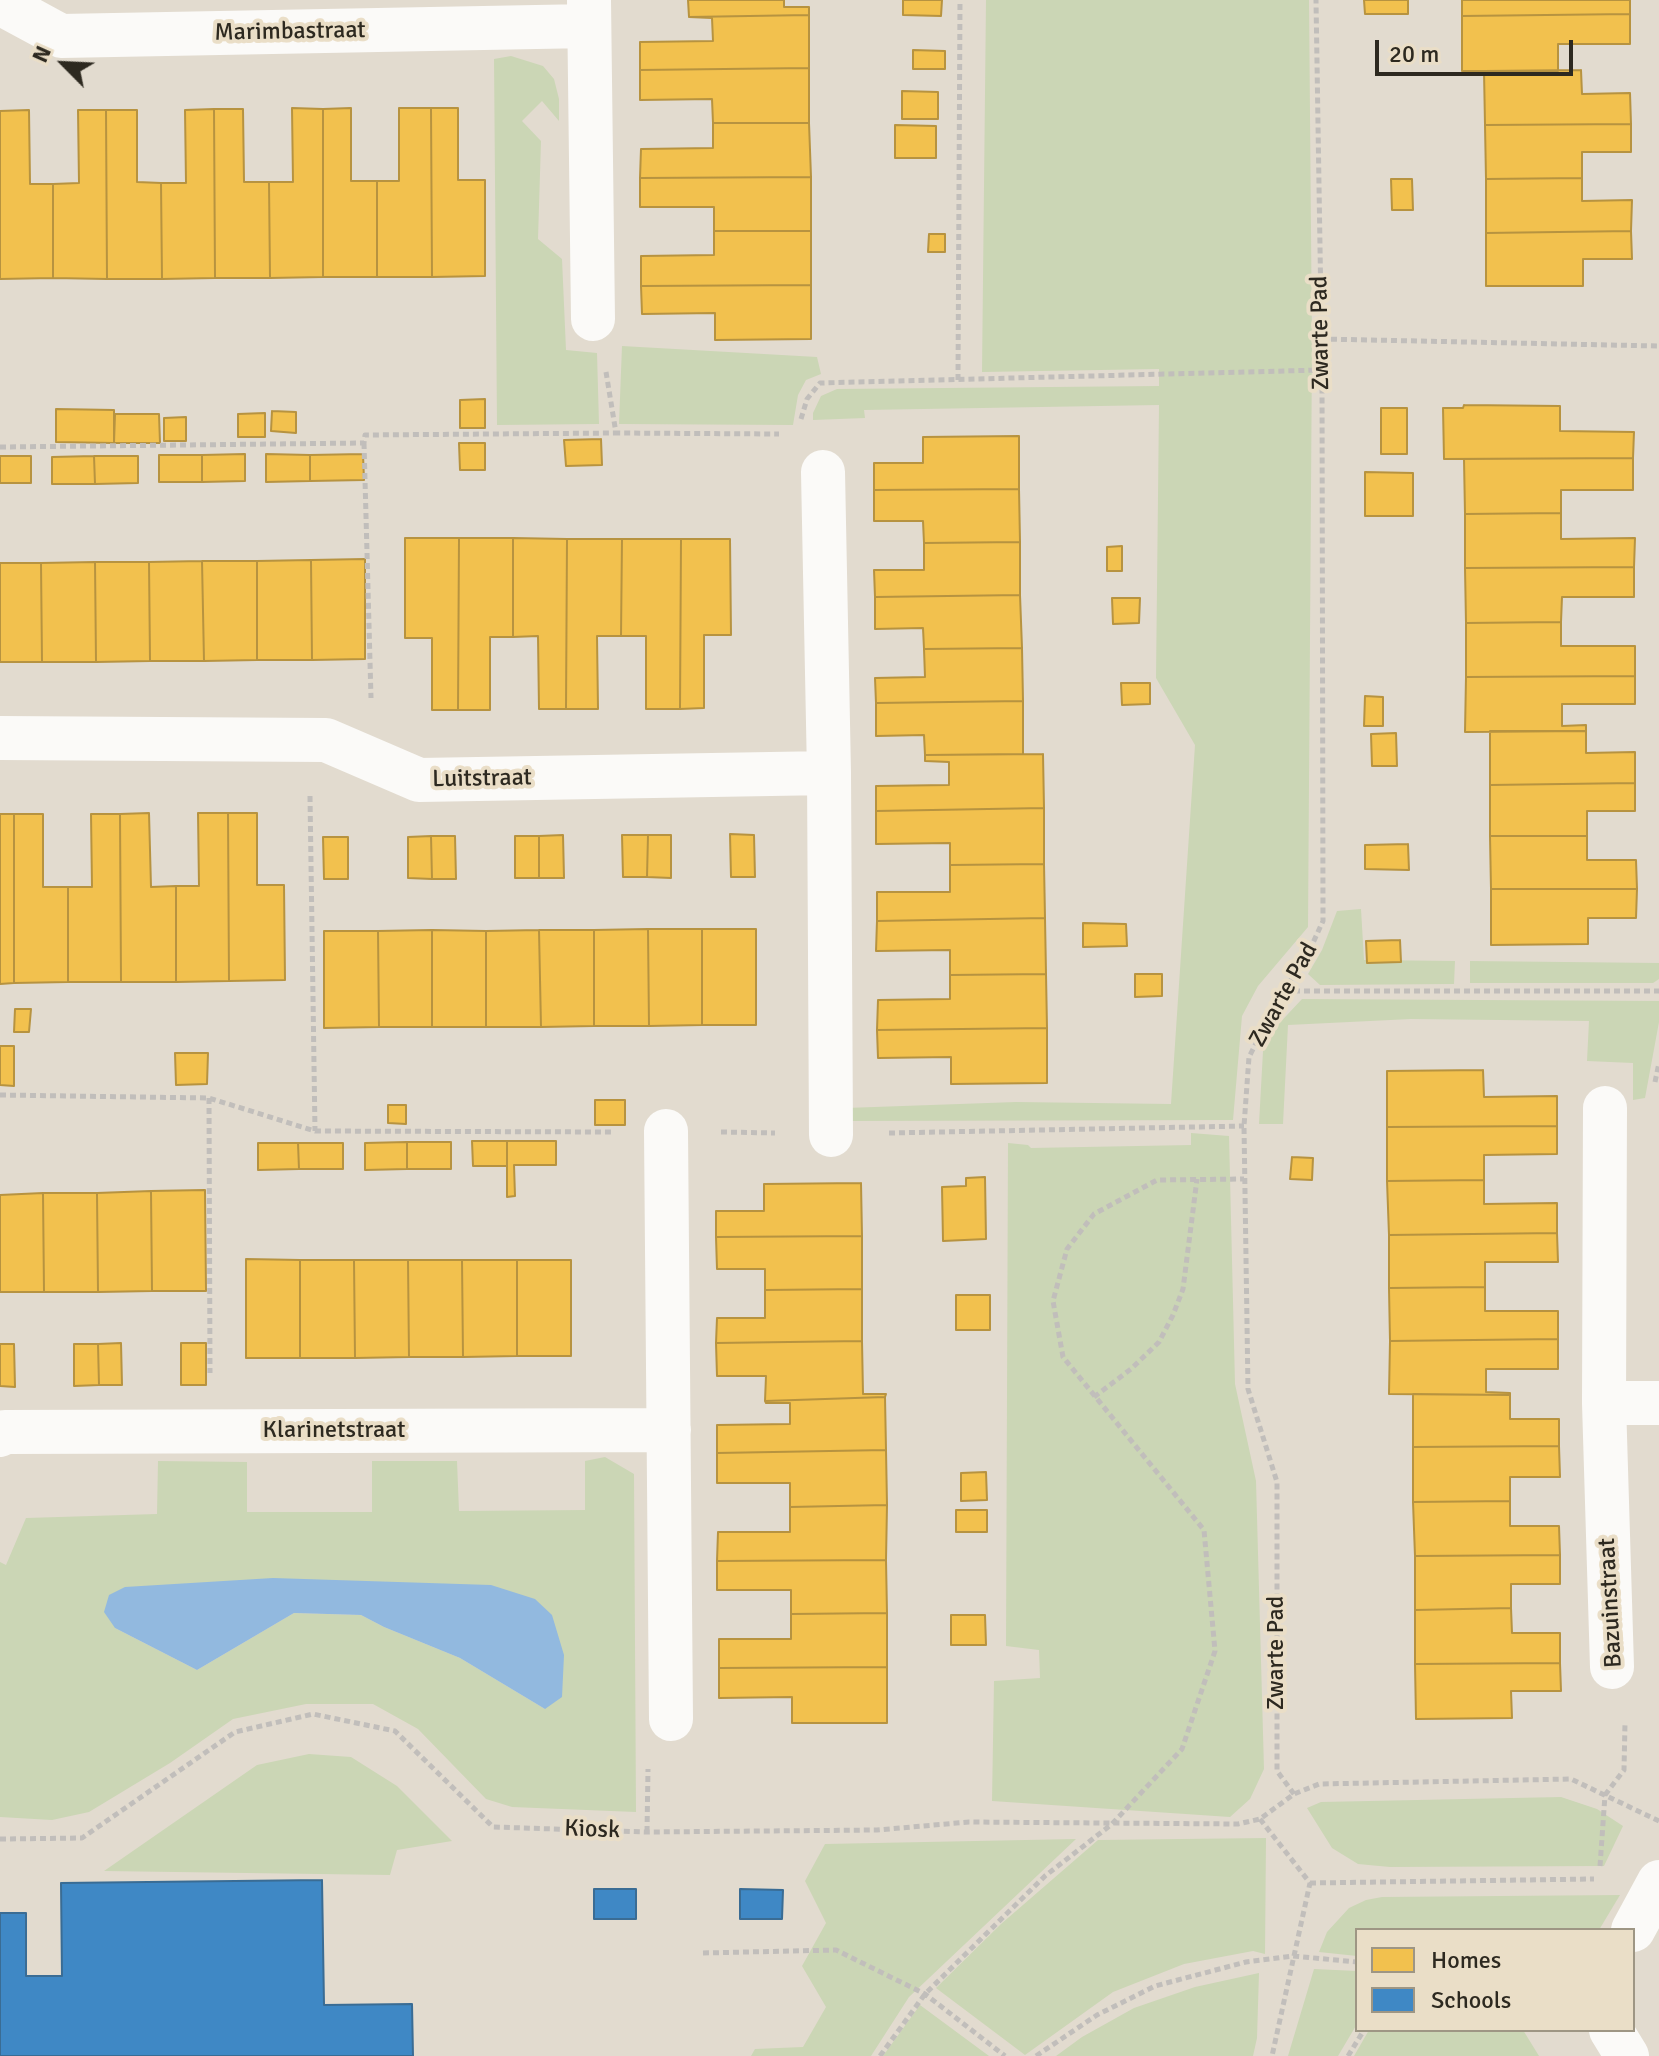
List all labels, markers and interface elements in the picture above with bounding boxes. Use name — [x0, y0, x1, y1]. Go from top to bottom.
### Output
street label: Marimbastraat — [214, 16, 366, 48]
north arrow — [24, 24, 104, 104]
scale bar — [1379, 24, 1577, 74]
text: 20 m — [1389, 39, 1439, 69]
text: N — [26, 42, 57, 67]
street label: Zwarte Pad — [1306, 275, 1336, 391]
street label: Luitstraat — [432, 764, 532, 794]
street label: Zwarte Pad — [1244, 938, 1324, 1052]
street label: Klarinetstraat — [263, 1417, 405, 1445]
street label: Bazuinstraat — [1593, 1537, 1629, 1669]
street label: Zwarte Pad — [1263, 1596, 1291, 1710]
street label: Kiosk — [564, 1815, 620, 1845]
legend — [1355, 1928, 1635, 2032]
text: Homes — [1431, 1945, 1501, 1975]
text: Schools — [1431, 1985, 1511, 2015]

